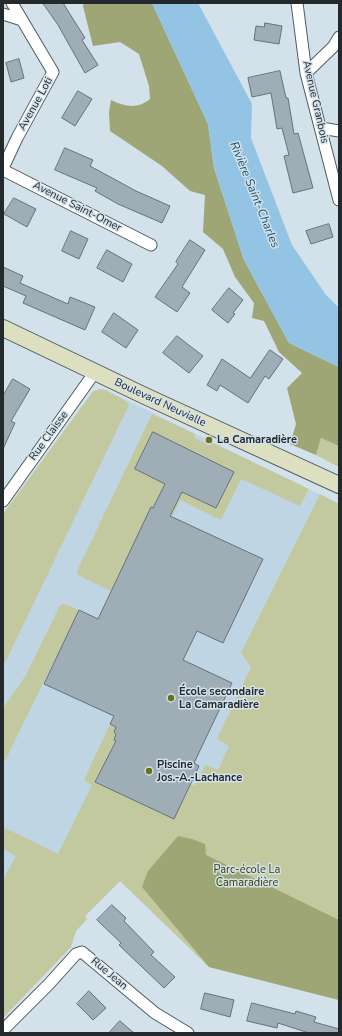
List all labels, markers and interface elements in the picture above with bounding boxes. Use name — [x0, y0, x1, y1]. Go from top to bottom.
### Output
street label: Avenue Granbois — [299, 59, 331, 145]
street label: Avenue Loti — [16, 75, 56, 133]
water label: Rivière Saint-Charles — [226, 140, 282, 250]
street label: Avenue Saint-Omer — [30, 179, 124, 235]
street label: Boulevard Neuvialle — [112, 376, 208, 430]
street label: Rue Claisse — [27, 409, 71, 463]
place label: La Camaradière — [217, 433, 297, 447]
marker: La Camaradière — [204, 435, 214, 445]
place label: École secondaire La Camaradière — [179, 685, 264, 711]
marker: École secondaire La Camaradière — [166, 693, 176, 703]
place label: Piscine Jos.-A.-Lachance — [157, 758, 242, 784]
marker: Piscine Jos.-A.-Lachance — [144, 766, 154, 776]
park label: Parc-école La Camaradière — [214, 863, 280, 889]
street label: Rue Jean — [88, 955, 130, 993]

